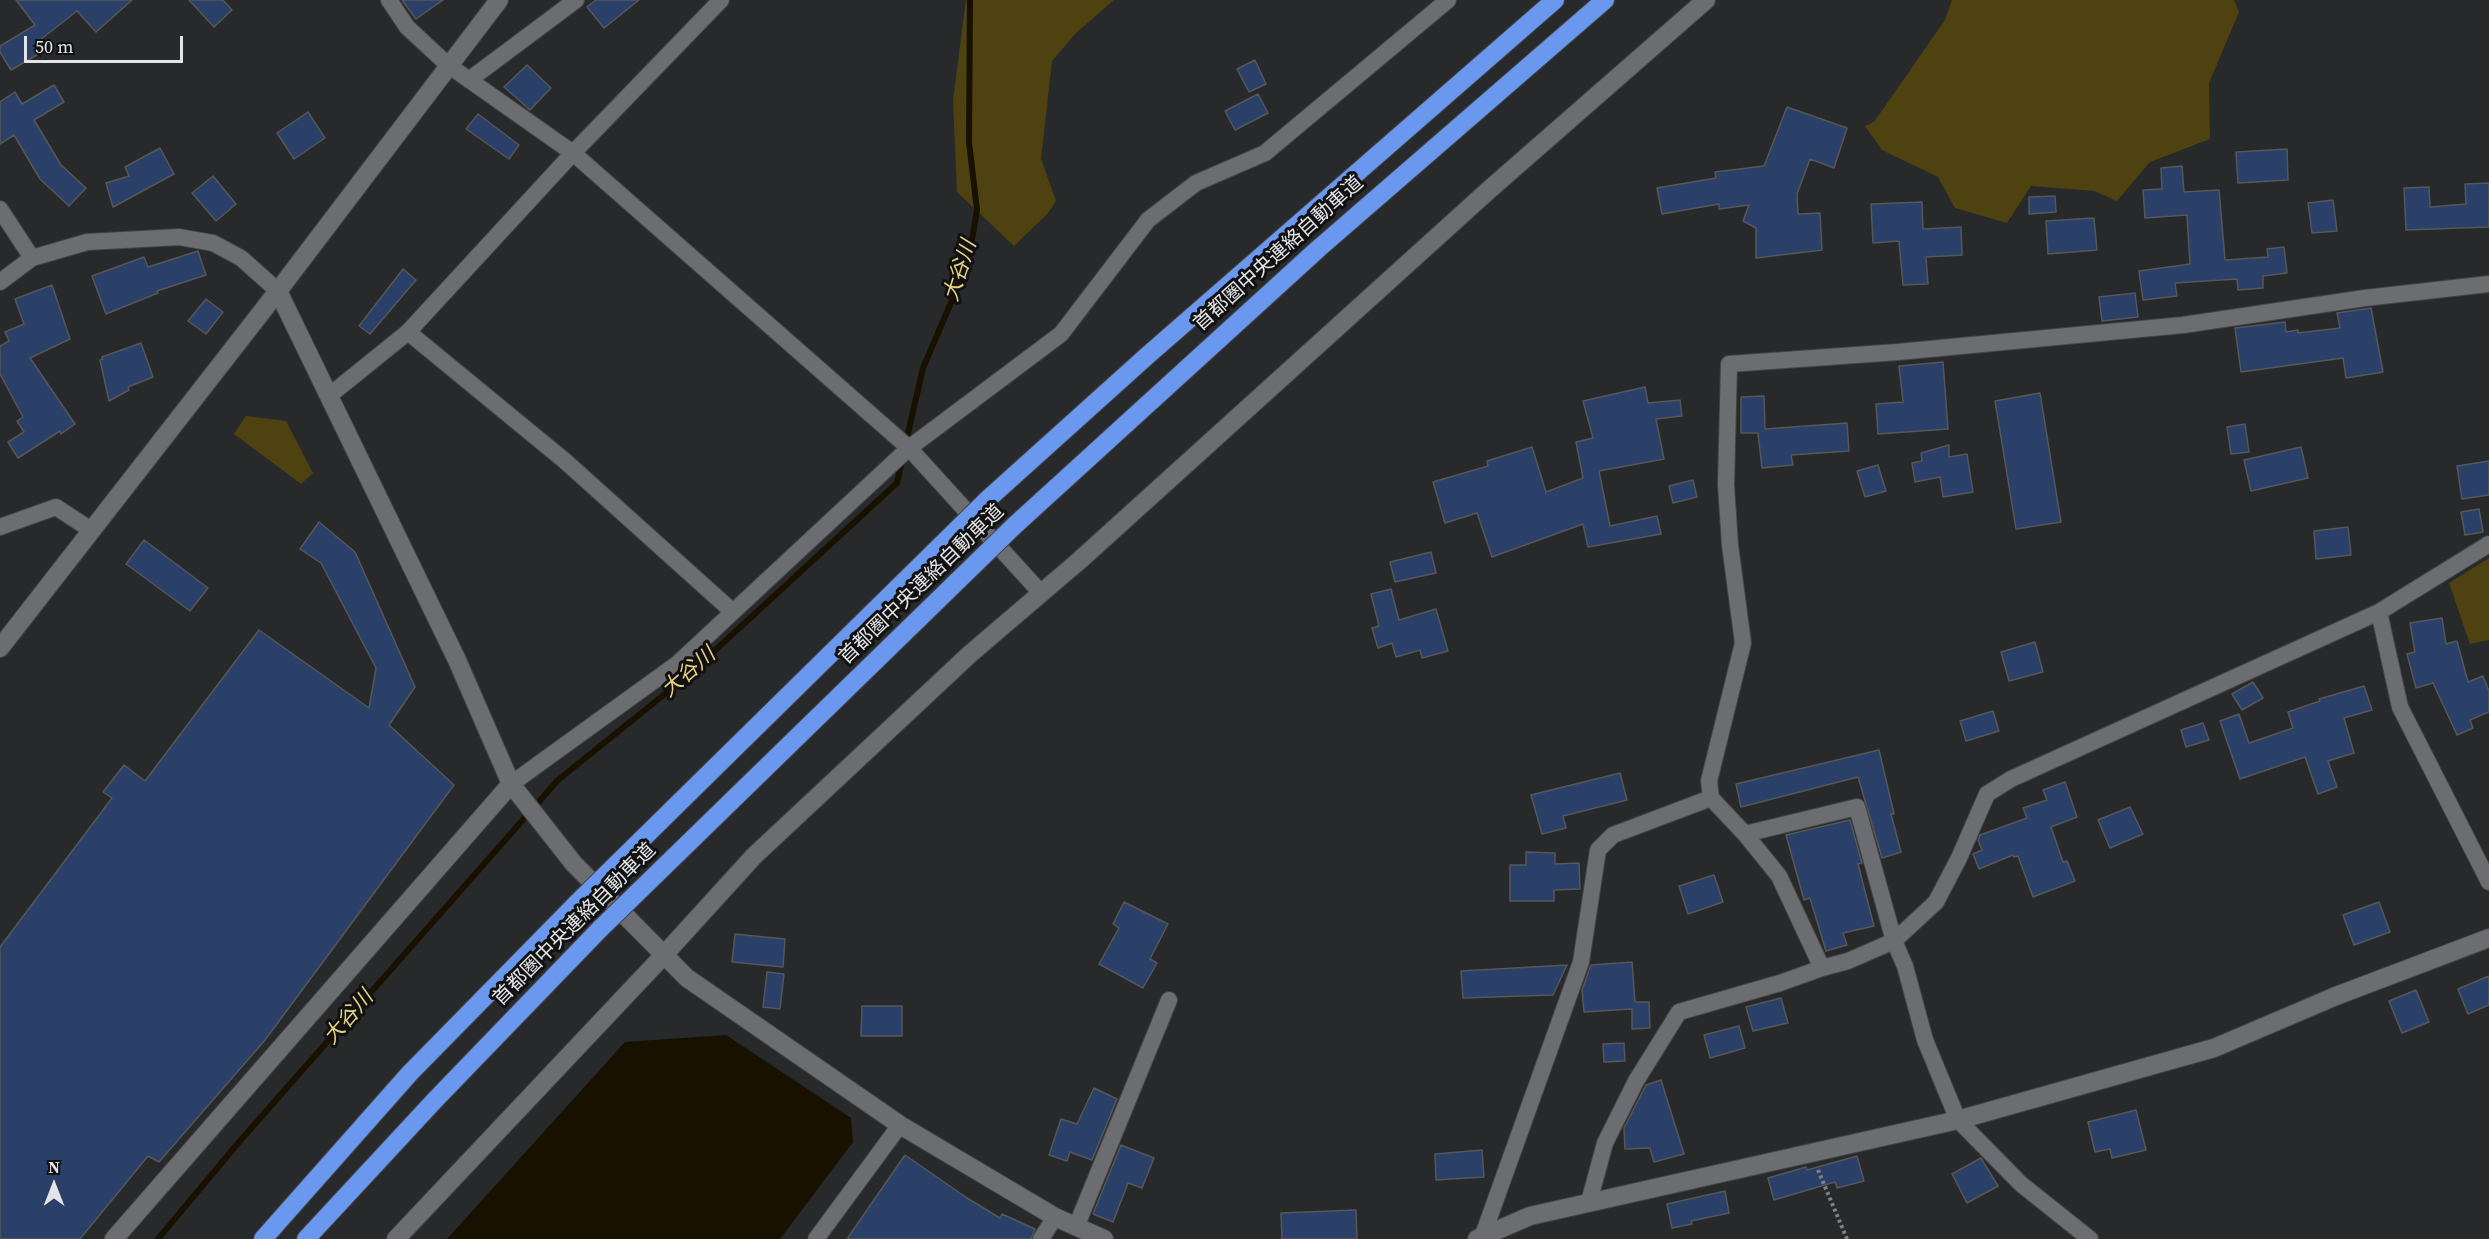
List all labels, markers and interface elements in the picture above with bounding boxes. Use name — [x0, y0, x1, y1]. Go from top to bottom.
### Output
scale bar — [27, 24, 186, 62]
text: 50 m — [35, 34, 73, 59]
street label: 首都圏中央連絡自動車道 — [1189, 171, 1369, 337]
water label: 大谷川 — [939, 237, 983, 305]
street label: 首都圏中央連絡自動車道 — [835, 500, 1009, 670]
water label: 大谷川 — [657, 643, 721, 703]
street label: 首都圏中央連絡自動車道 — [489, 839, 661, 1011]
water label: 大谷川 — [319, 986, 379, 1050]
north arrow — [24, 1155, 84, 1215]
text: N — [48, 1156, 60, 1178]

